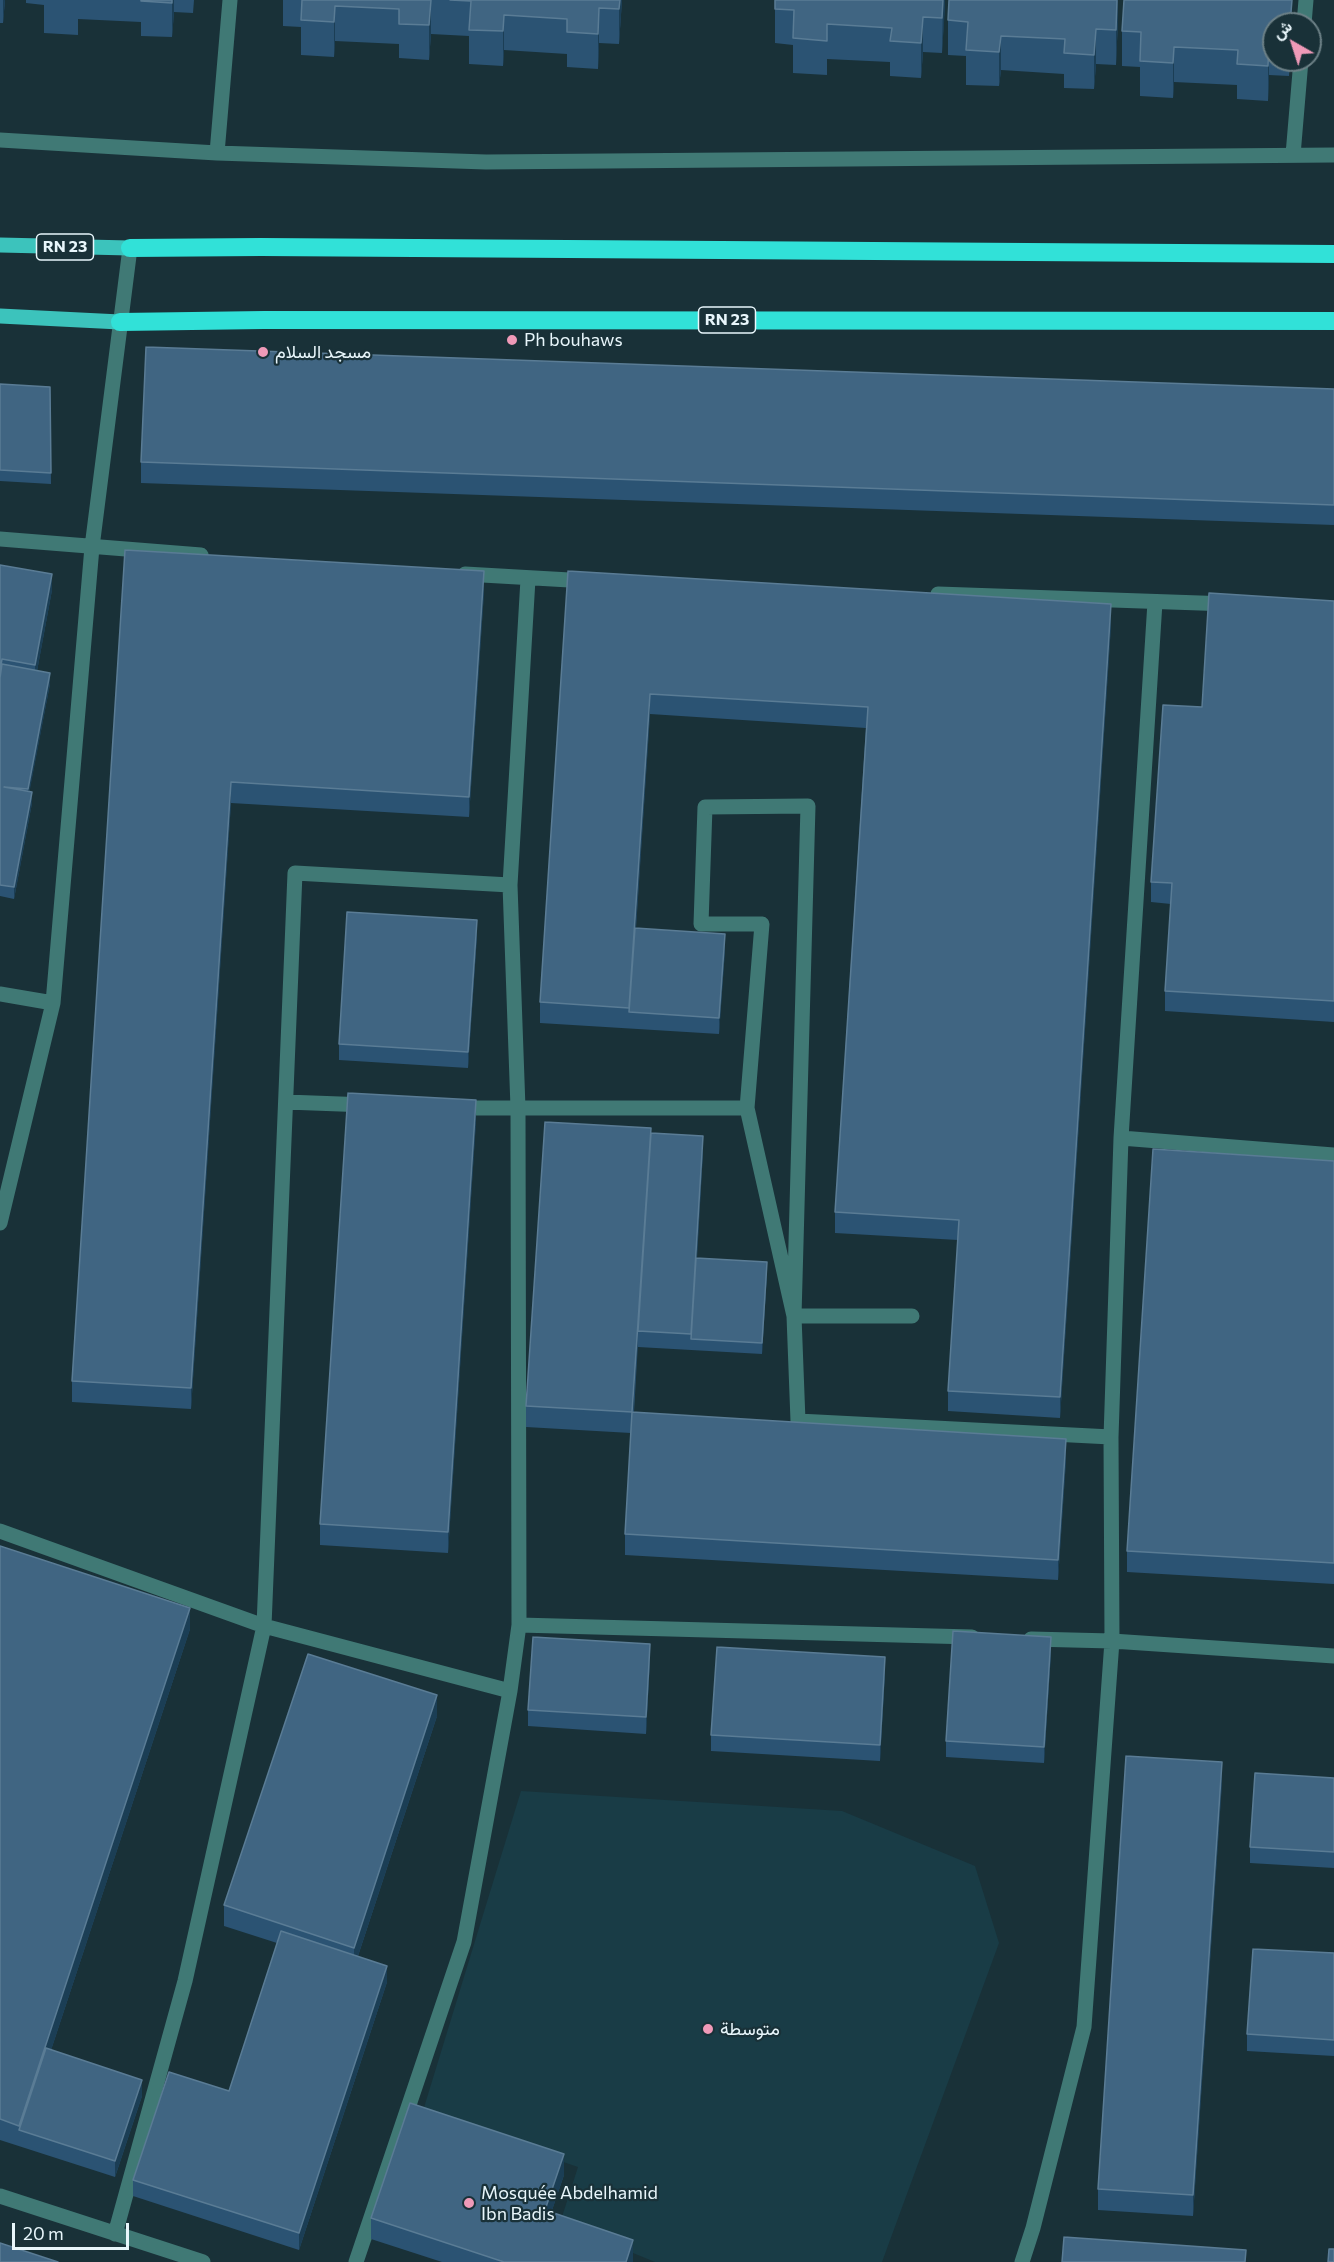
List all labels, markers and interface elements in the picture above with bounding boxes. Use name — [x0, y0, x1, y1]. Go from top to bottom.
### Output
north arrow — [1262, 12, 1322, 72]
text: ش — [1268, 16, 1295, 43]
road number: RN 23 — [36, 234, 94, 260]
road number: RN 23 — [698, 307, 756, 333]
place label: Ph bouhaws — [524, 329, 623, 351]
marker: Ph bouhaws — [505, 333, 519, 347]
place label: مسجد السلام — [275, 341, 371, 363]
marker: مسجد السلام — [256, 345, 270, 359]
place label: متوسطة — [720, 2018, 780, 2040]
marker: متوسطة — [701, 2022, 715, 2036]
place label: Mosquée Abdelhamid Ibn Badis — [481, 2182, 658, 2224]
marker: Mosquée Abdelhamid Ibn Badis — [462, 2196, 476, 2210]
scale bar — [15, 2211, 132, 2249]
text: 20 m — [23, 2222, 64, 2244]

